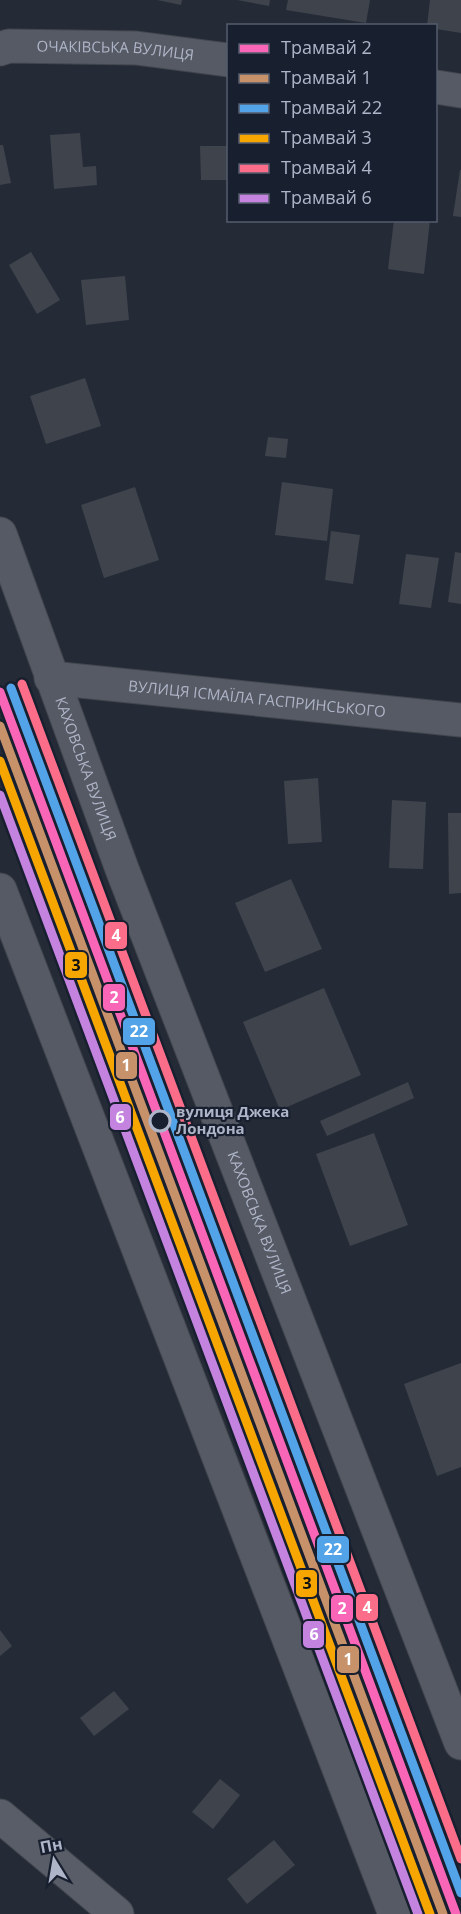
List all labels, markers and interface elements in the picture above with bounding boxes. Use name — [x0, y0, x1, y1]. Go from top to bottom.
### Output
legend — [227, 24, 437, 222]
street label: ОЧАКІВСЬКА ВУЛИЦЯ — [37, 35, 195, 64]
text: Трамвай 2 — [281, 35, 372, 59]
text: Трамвай 1 — [281, 65, 372, 89]
text: Трамвай 22 — [281, 95, 382, 119]
text: Трамвай 3 — [281, 125, 372, 149]
text: Трамвай 4 — [281, 155, 372, 179]
text: Трамвай 6 — [281, 185, 372, 209]
street label: ВУЛИЦЯ ІСМАЇЛА ГАСПРИНСЬКОГО — [127, 675, 387, 721]
street label: КАХОВСЬКА ВУЛИЦЯ — [51, 694, 122, 843]
line badge: 4 — [104, 921, 128, 950]
text: 4 — [111, 924, 121, 946]
line badge: 3 — [64, 951, 88, 979]
text: 3 — [71, 954, 81, 976]
line badge: 2 — [102, 983, 126, 1012]
text: 2 — [109, 986, 119, 1008]
line badge: 22 — [122, 1017, 156, 1046]
text: 22 — [130, 1020, 148, 1042]
line badge: 1 — [115, 1051, 138, 1080]
text: 1 — [121, 1054, 131, 1076]
place label: вулиця Джека Лондона — [176, 1101, 289, 1138]
line badge: 6 — [109, 1103, 132, 1131]
text: 6 — [115, 1106, 125, 1128]
marker: вулиця Джека Лондона — [149, 1110, 171, 1132]
street label: КАХОВСЬКА ВУЛИЦЯ — [223, 1148, 297, 1297]
line badge: 22 — [316, 1535, 350, 1564]
text: 22 — [324, 1538, 342, 1560]
line badge: 3 — [295, 1569, 318, 1598]
text: 3 — [302, 1572, 312, 1594]
line badge: 4 — [355, 1593, 379, 1622]
line badge: 2 — [330, 1594, 354, 1623]
text: 4 — [362, 1596, 372, 1618]
text: 2 — [337, 1597, 347, 1619]
line badge: 6 — [302, 1620, 325, 1649]
text: 6 — [309, 1623, 319, 1645]
line badge: 1 — [336, 1645, 360, 1674]
text: 1 — [343, 1648, 353, 1670]
north arrow — [24, 1830, 84, 1890]
text: Пн — [38, 1832, 64, 1858]

